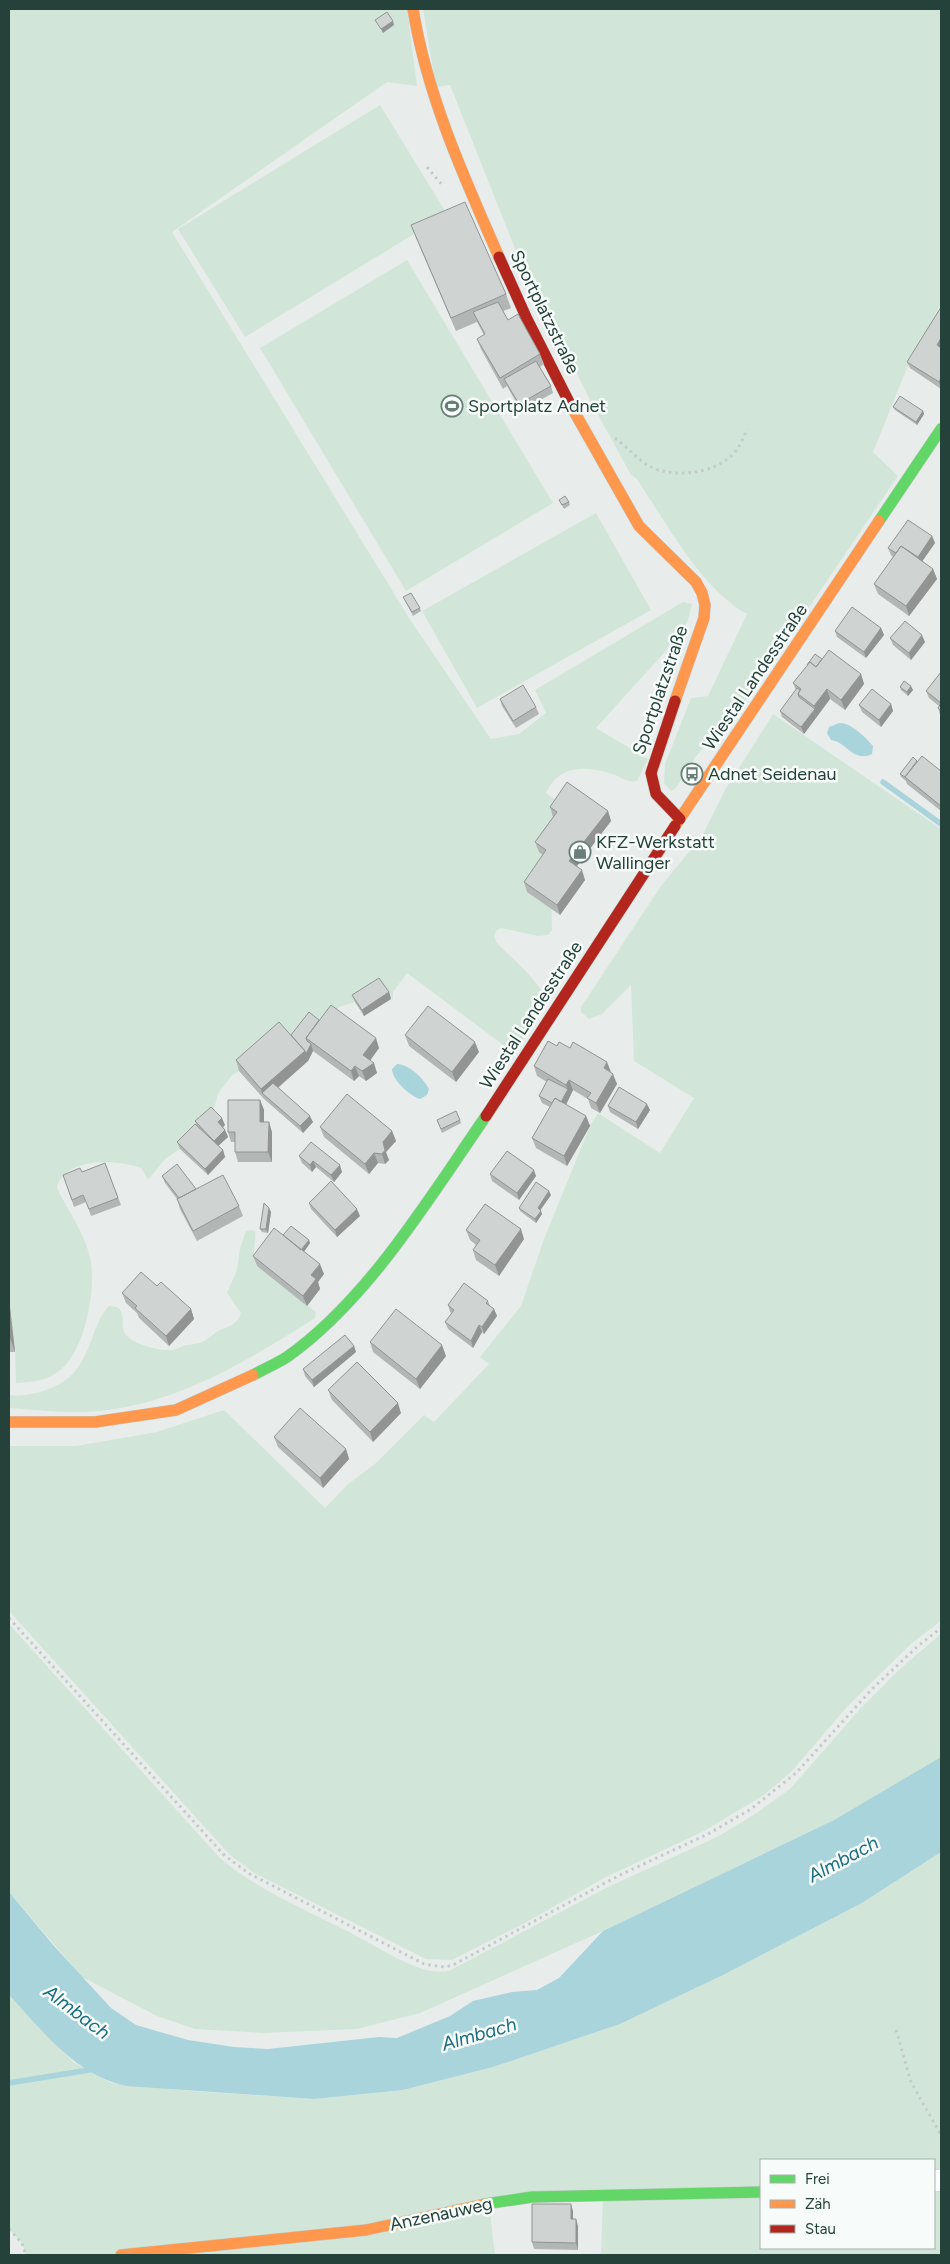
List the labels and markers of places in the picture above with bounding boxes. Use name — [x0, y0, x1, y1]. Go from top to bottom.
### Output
sports icon: Sportplatz Adnet — [440, 394, 464, 418]
place label: Sportplatz Adnet — [468, 395, 606, 417]
bus stop icon: Adnet Seidenau — [680, 762, 704, 786]
place label: Adnet Seidenau — [708, 763, 836, 785]
place label: KFZ-Werkstatt Wallinger — [596, 831, 715, 874]
shop icon: KFZ-Werkstatt Wallinger — [568, 840, 592, 864]

